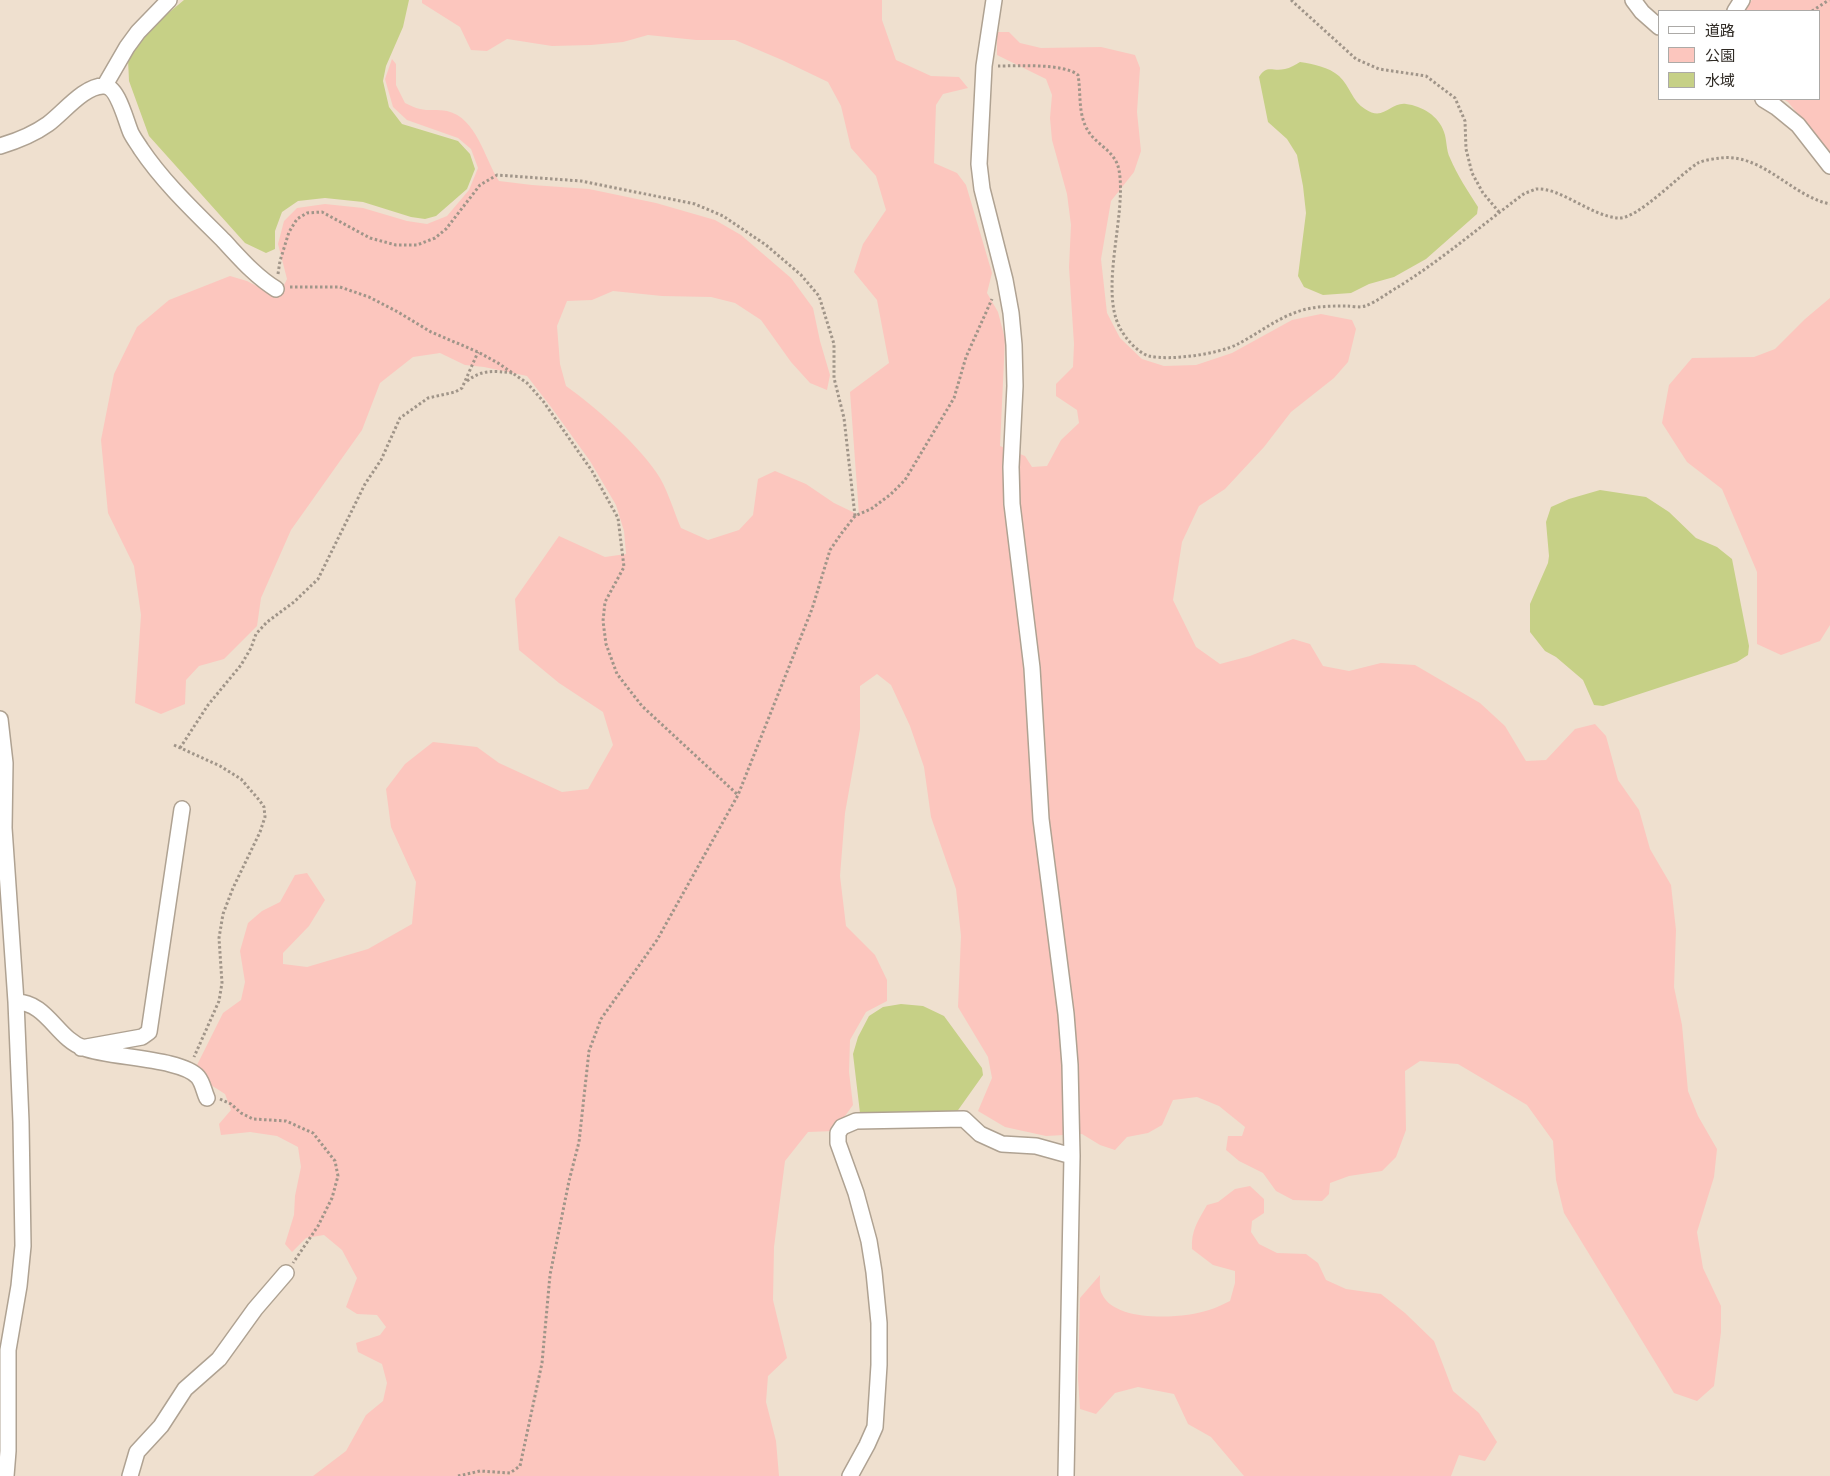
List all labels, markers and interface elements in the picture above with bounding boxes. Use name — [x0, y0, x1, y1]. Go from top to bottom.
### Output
legend — [1658, 10, 1820, 100]
text: 道路 — [1705, 20, 1735, 40]
text: 公園 — [1705, 45, 1735, 65]
text: 水域 — [1705, 70, 1735, 90]

